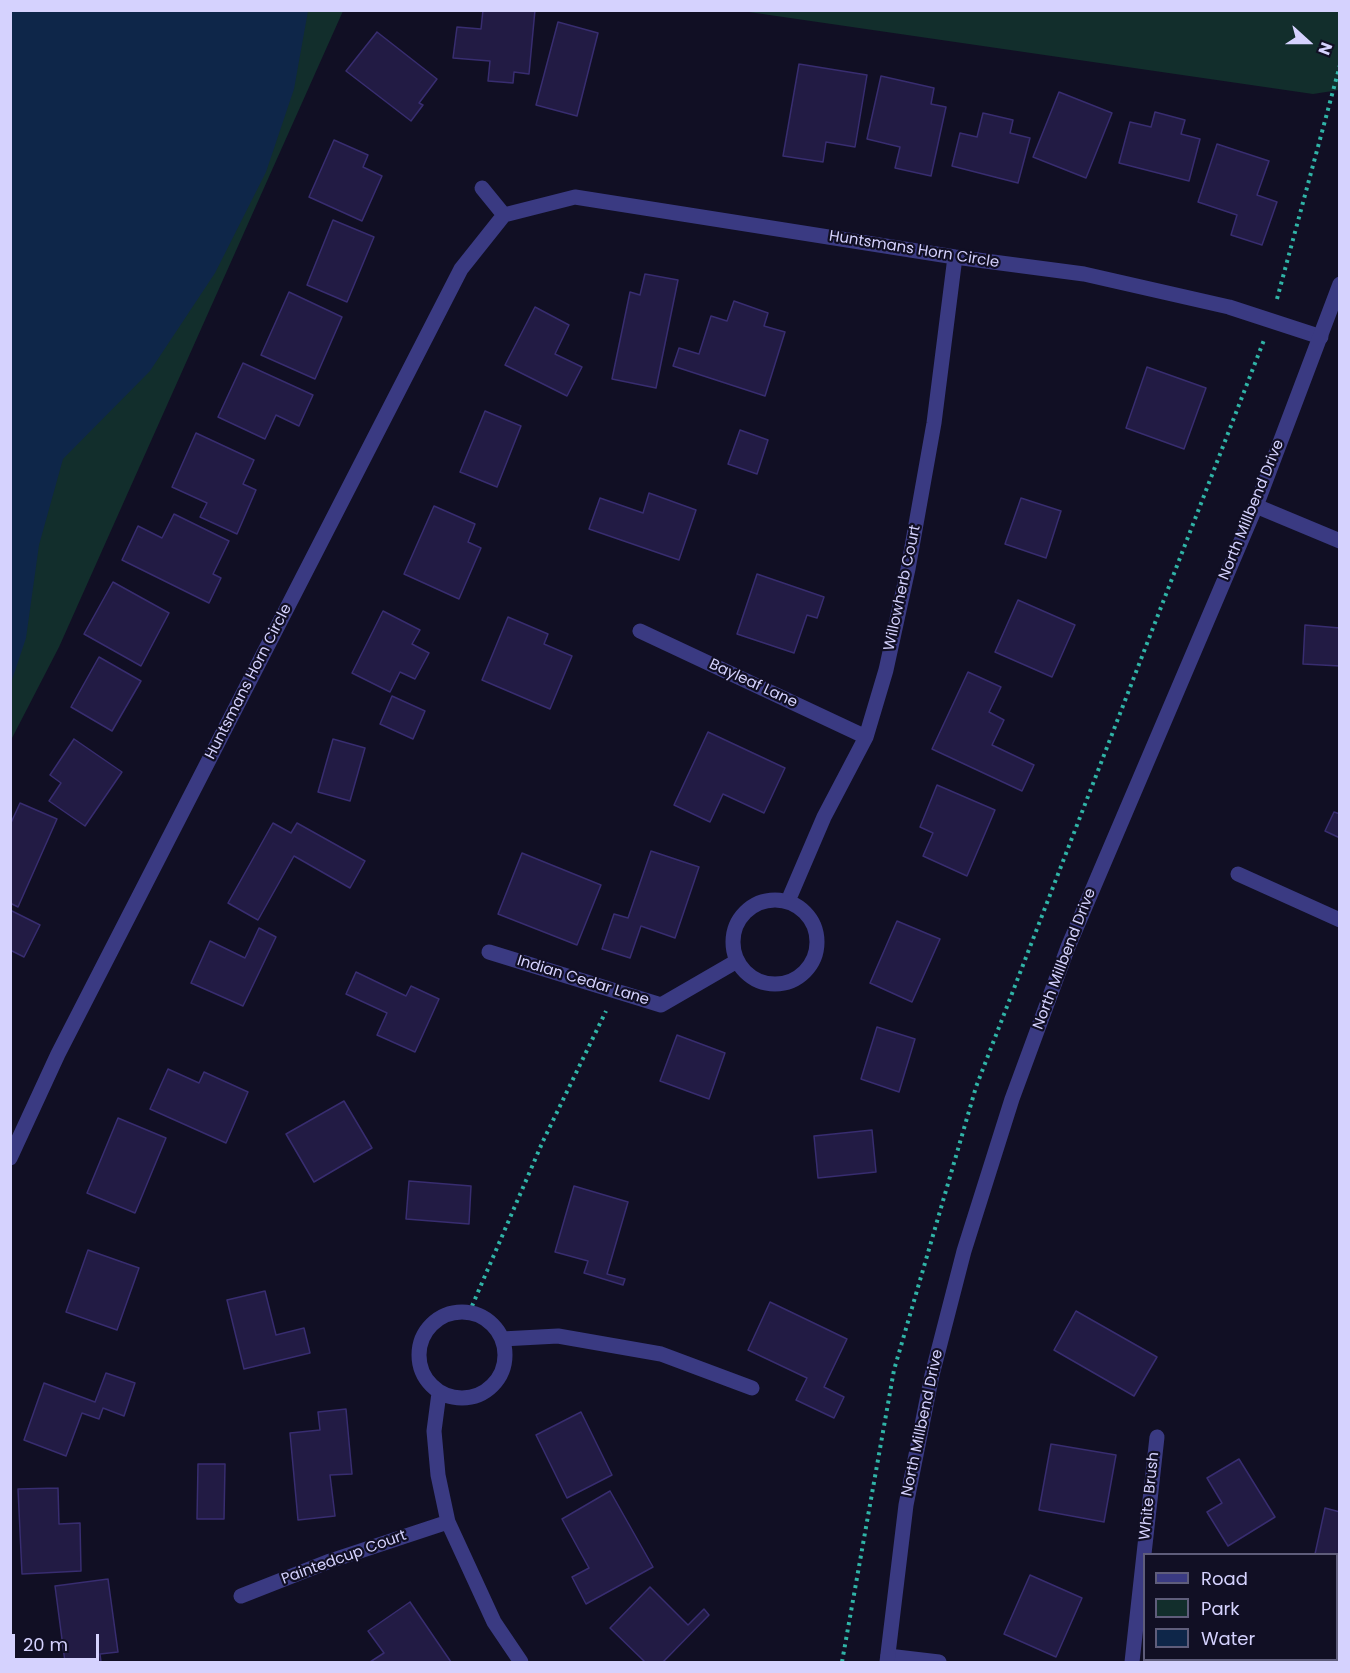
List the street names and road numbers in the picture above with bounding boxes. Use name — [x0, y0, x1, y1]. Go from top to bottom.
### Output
street label: Huntsmans Horn Circle — [828, 228, 1000, 272]
street label: North Millbend Drive — [1216, 437, 1288, 583]
street label: Willowherb Court — [881, 523, 925, 653]
street label: Huntsmans Horn Circle — [202, 601, 296, 763]
street label: Bayleaf Lane — [706, 656, 800, 712]
street label: North Millbend Drive — [1030, 886, 1100, 1032]
street label: Indian Cedar Lane — [515, 952, 651, 1010]
street label: North Millbend Drive — [899, 1348, 947, 1498]
street label: White Brush — [1136, 1451, 1164, 1541]
street label: Paintedcup Court — [279, 1527, 409, 1589]

